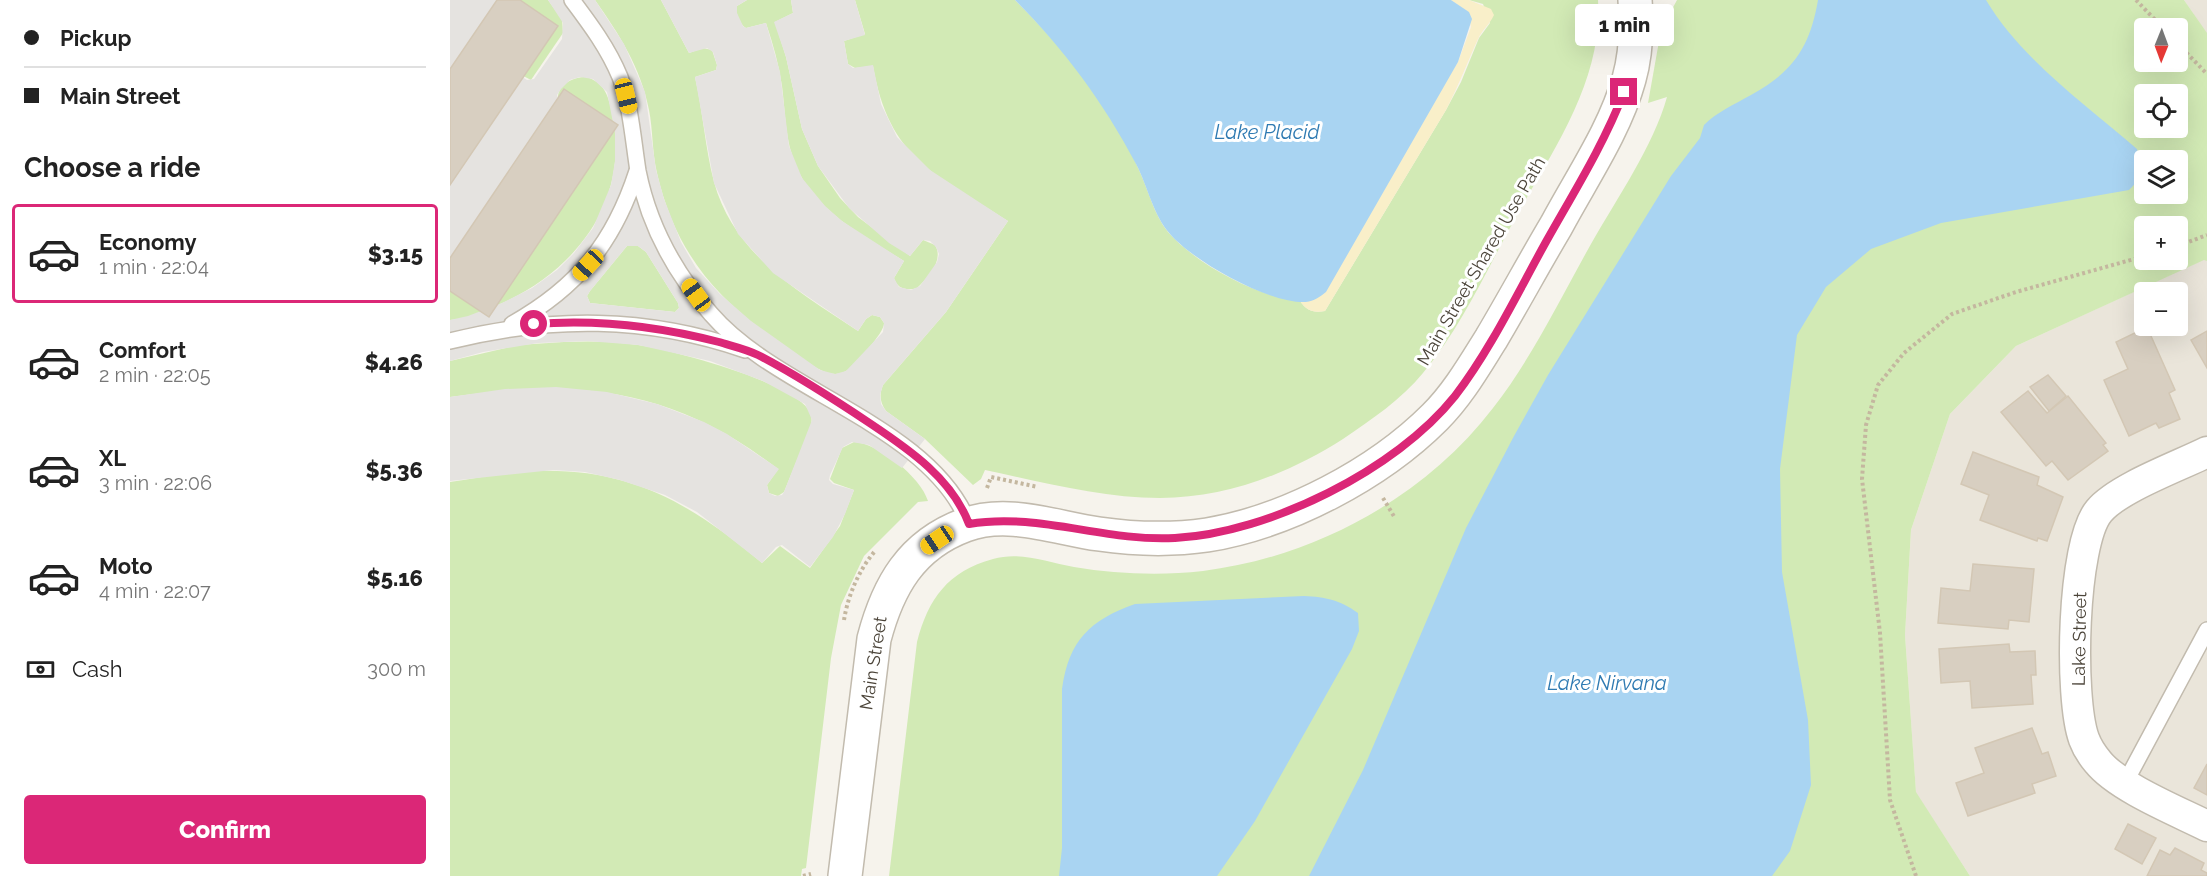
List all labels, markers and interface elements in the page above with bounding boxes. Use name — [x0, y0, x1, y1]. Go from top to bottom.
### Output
callout: 1 min — [1574, 5, 1674, 47]
text: 1 min — [1599, 13, 1650, 37]
north arrow — [2134, 18, 2188, 72]
map controls — [2134, 18, 2188, 336]
text: Pickup — [60, 25, 132, 51]
car — [613, 76, 639, 116]
route end — [1610, 78, 1637, 105]
text: Main Street — [60, 83, 180, 109]
button: locate — [2134, 84, 2188, 138]
water label: Lake Placid — [1215, 120, 1320, 144]
button: layers — [2134, 150, 2188, 204]
text: Choose a ride — [24, 152, 200, 183]
street label: Main Street Shared Use Path — [1413, 153, 1549, 369]
button: + — [2134, 216, 2188, 270]
icon: car — [27, 227, 81, 281]
text: Economy — [99, 229, 197, 255]
text: $3.15 — [368, 241, 423, 267]
car — [569, 246, 607, 284]
text: 1 min · 22:04 — [99, 255, 209, 279]
car — [678, 275, 714, 315]
button: − — [2134, 282, 2188, 336]
route start — [520, 310, 547, 337]
icon: car — [27, 335, 81, 389]
text: Comfort — [99, 337, 186, 363]
text: $4.26 — [365, 349, 423, 375]
text: 2 min · 22:05 — [99, 363, 211, 387]
icon: car — [27, 443, 81, 497]
text: XL — [99, 445, 126, 471]
text: $5.36 — [365, 457, 423, 483]
text: 3 min · 22:06 — [99, 471, 212, 495]
car — [917, 522, 957, 558]
icon: car — [27, 551, 81, 605]
text: Moto — [99, 553, 153, 579]
text: $5.16 — [367, 565, 423, 591]
text: 4 min · 22:07 — [99, 579, 211, 603]
street label: Lake Street — [2068, 592, 2090, 686]
street label: Main Street — [855, 615, 891, 711]
icon: cash — [24, 653, 57, 686]
text: Cash — [72, 656, 123, 682]
text: 300 m — [367, 657, 426, 681]
water label: Lake Nirvana — [1547, 671, 1667, 695]
button: Confirm — [24, 795, 426, 864]

